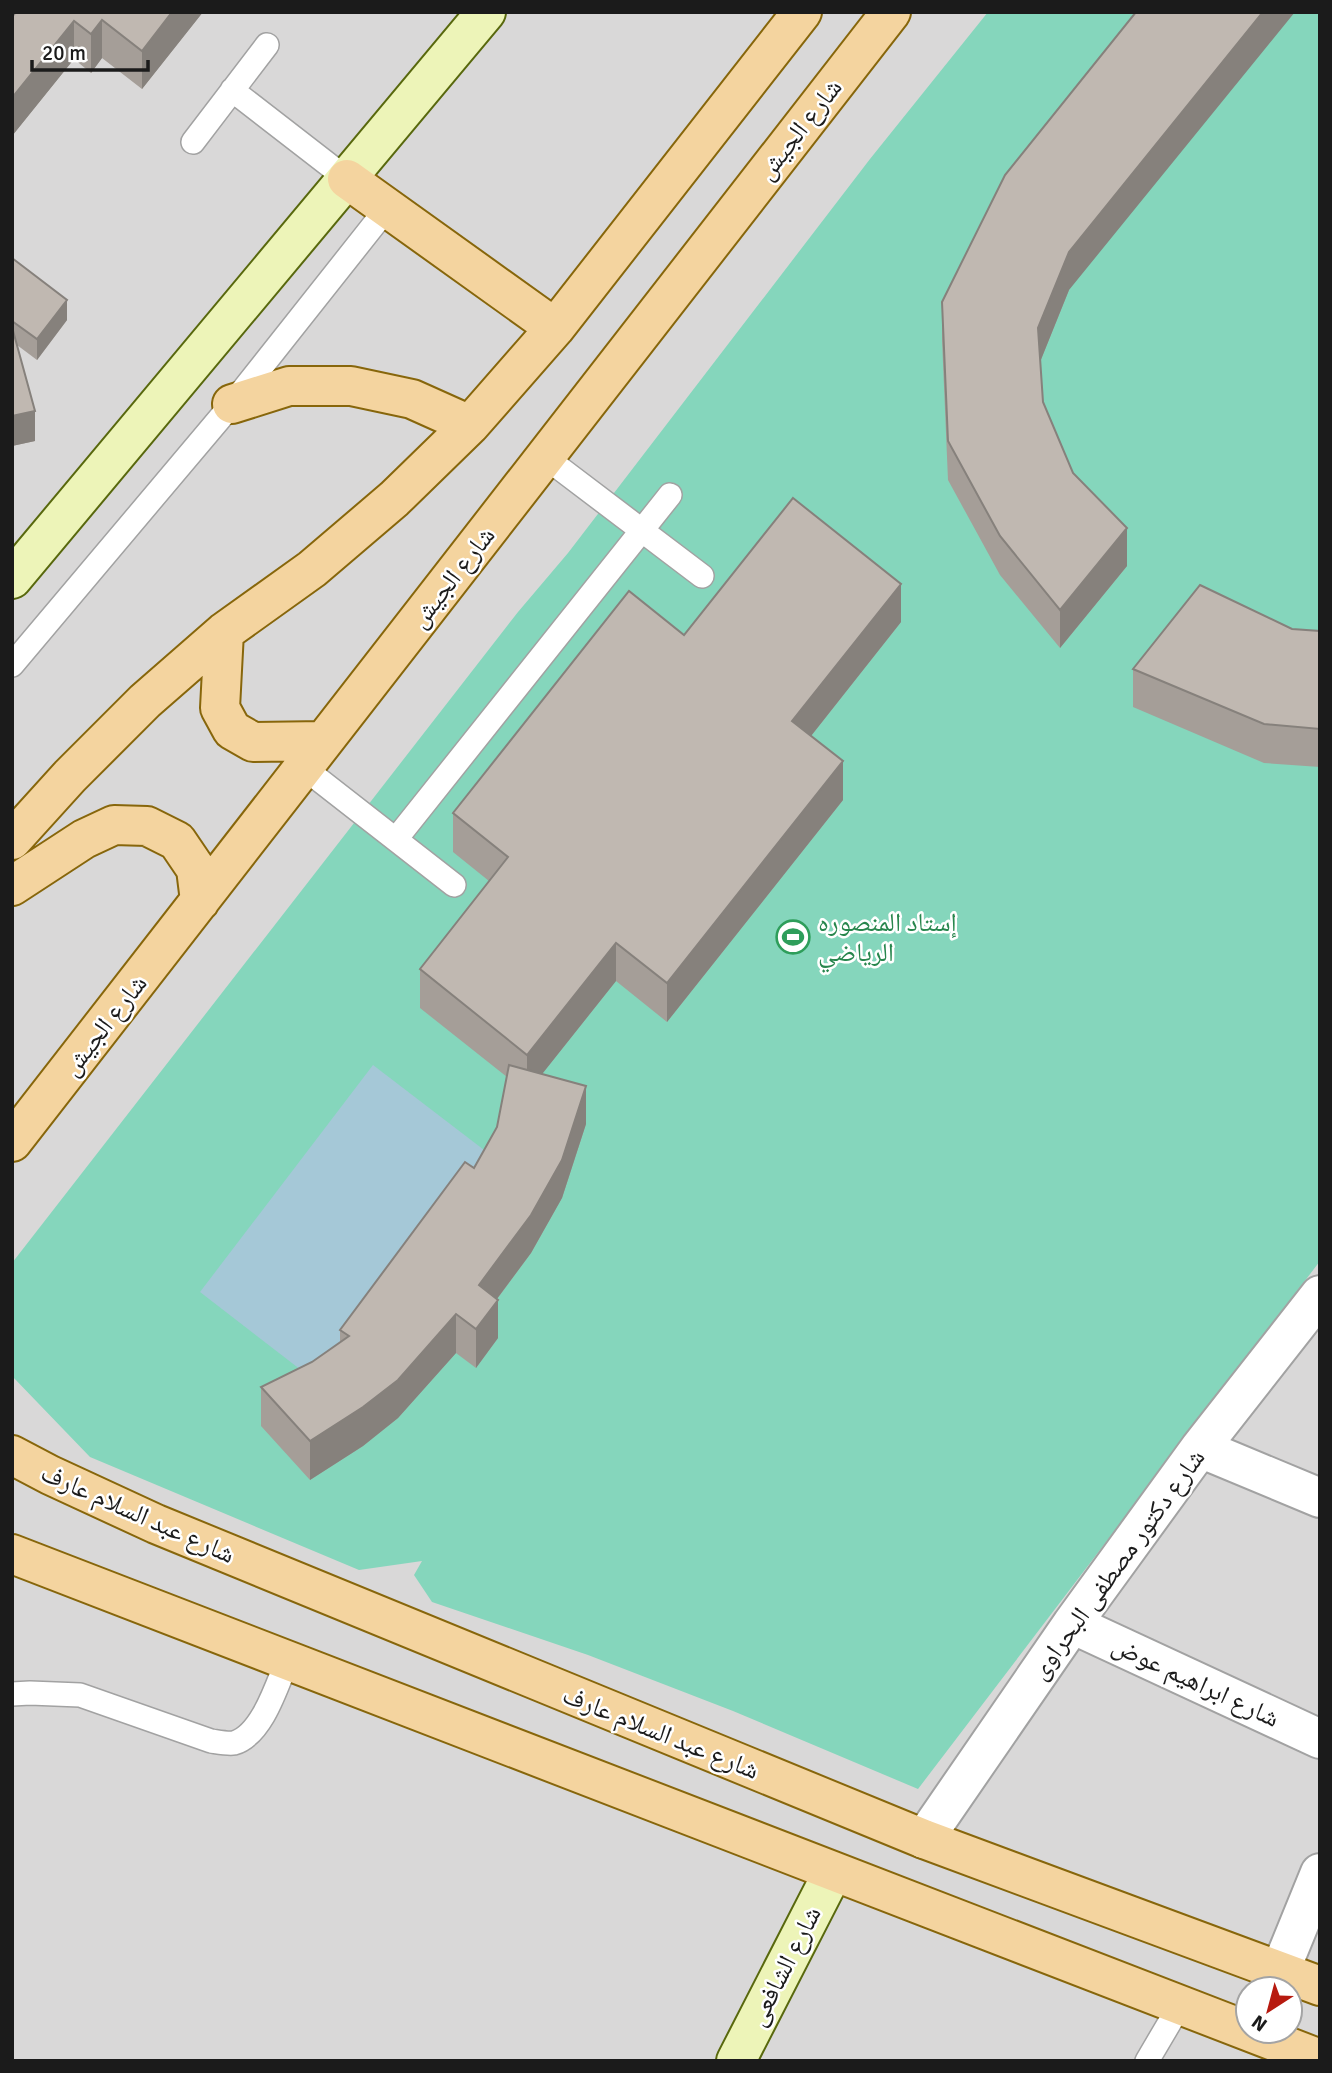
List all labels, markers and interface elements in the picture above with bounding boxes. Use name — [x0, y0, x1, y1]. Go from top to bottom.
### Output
scale bar — [32, 28, 147, 72]
text: 20 m — [42, 40, 86, 66]
street label: شارع الجيش — [750, 72, 849, 187]
street label: شارع الجيش — [403, 520, 502, 635]
place label: إستاد المنصوره الرياضي — [818, 907, 957, 973]
sports icon: إستاد المنصوره الرياضي — [774, 918, 812, 956]
street label: شارع الجيش — [55, 968, 154, 1083]
street label: شارع دكتور مصطفى البحراوى — [1023, 1443, 1212, 1686]
street label: شارع عبد السلام عارف — [35, 1457, 240, 1572]
street label: شارع ابراهيم عوض — [1107, 1629, 1284, 1735]
street label: شارع عبد السلام عارف — [557, 1679, 763, 1788]
street label: شارع الشافعى — [741, 1901, 829, 2032]
north arrow — [1234, 1975, 1304, 2045]
text: N — [1247, 2009, 1272, 2037]

